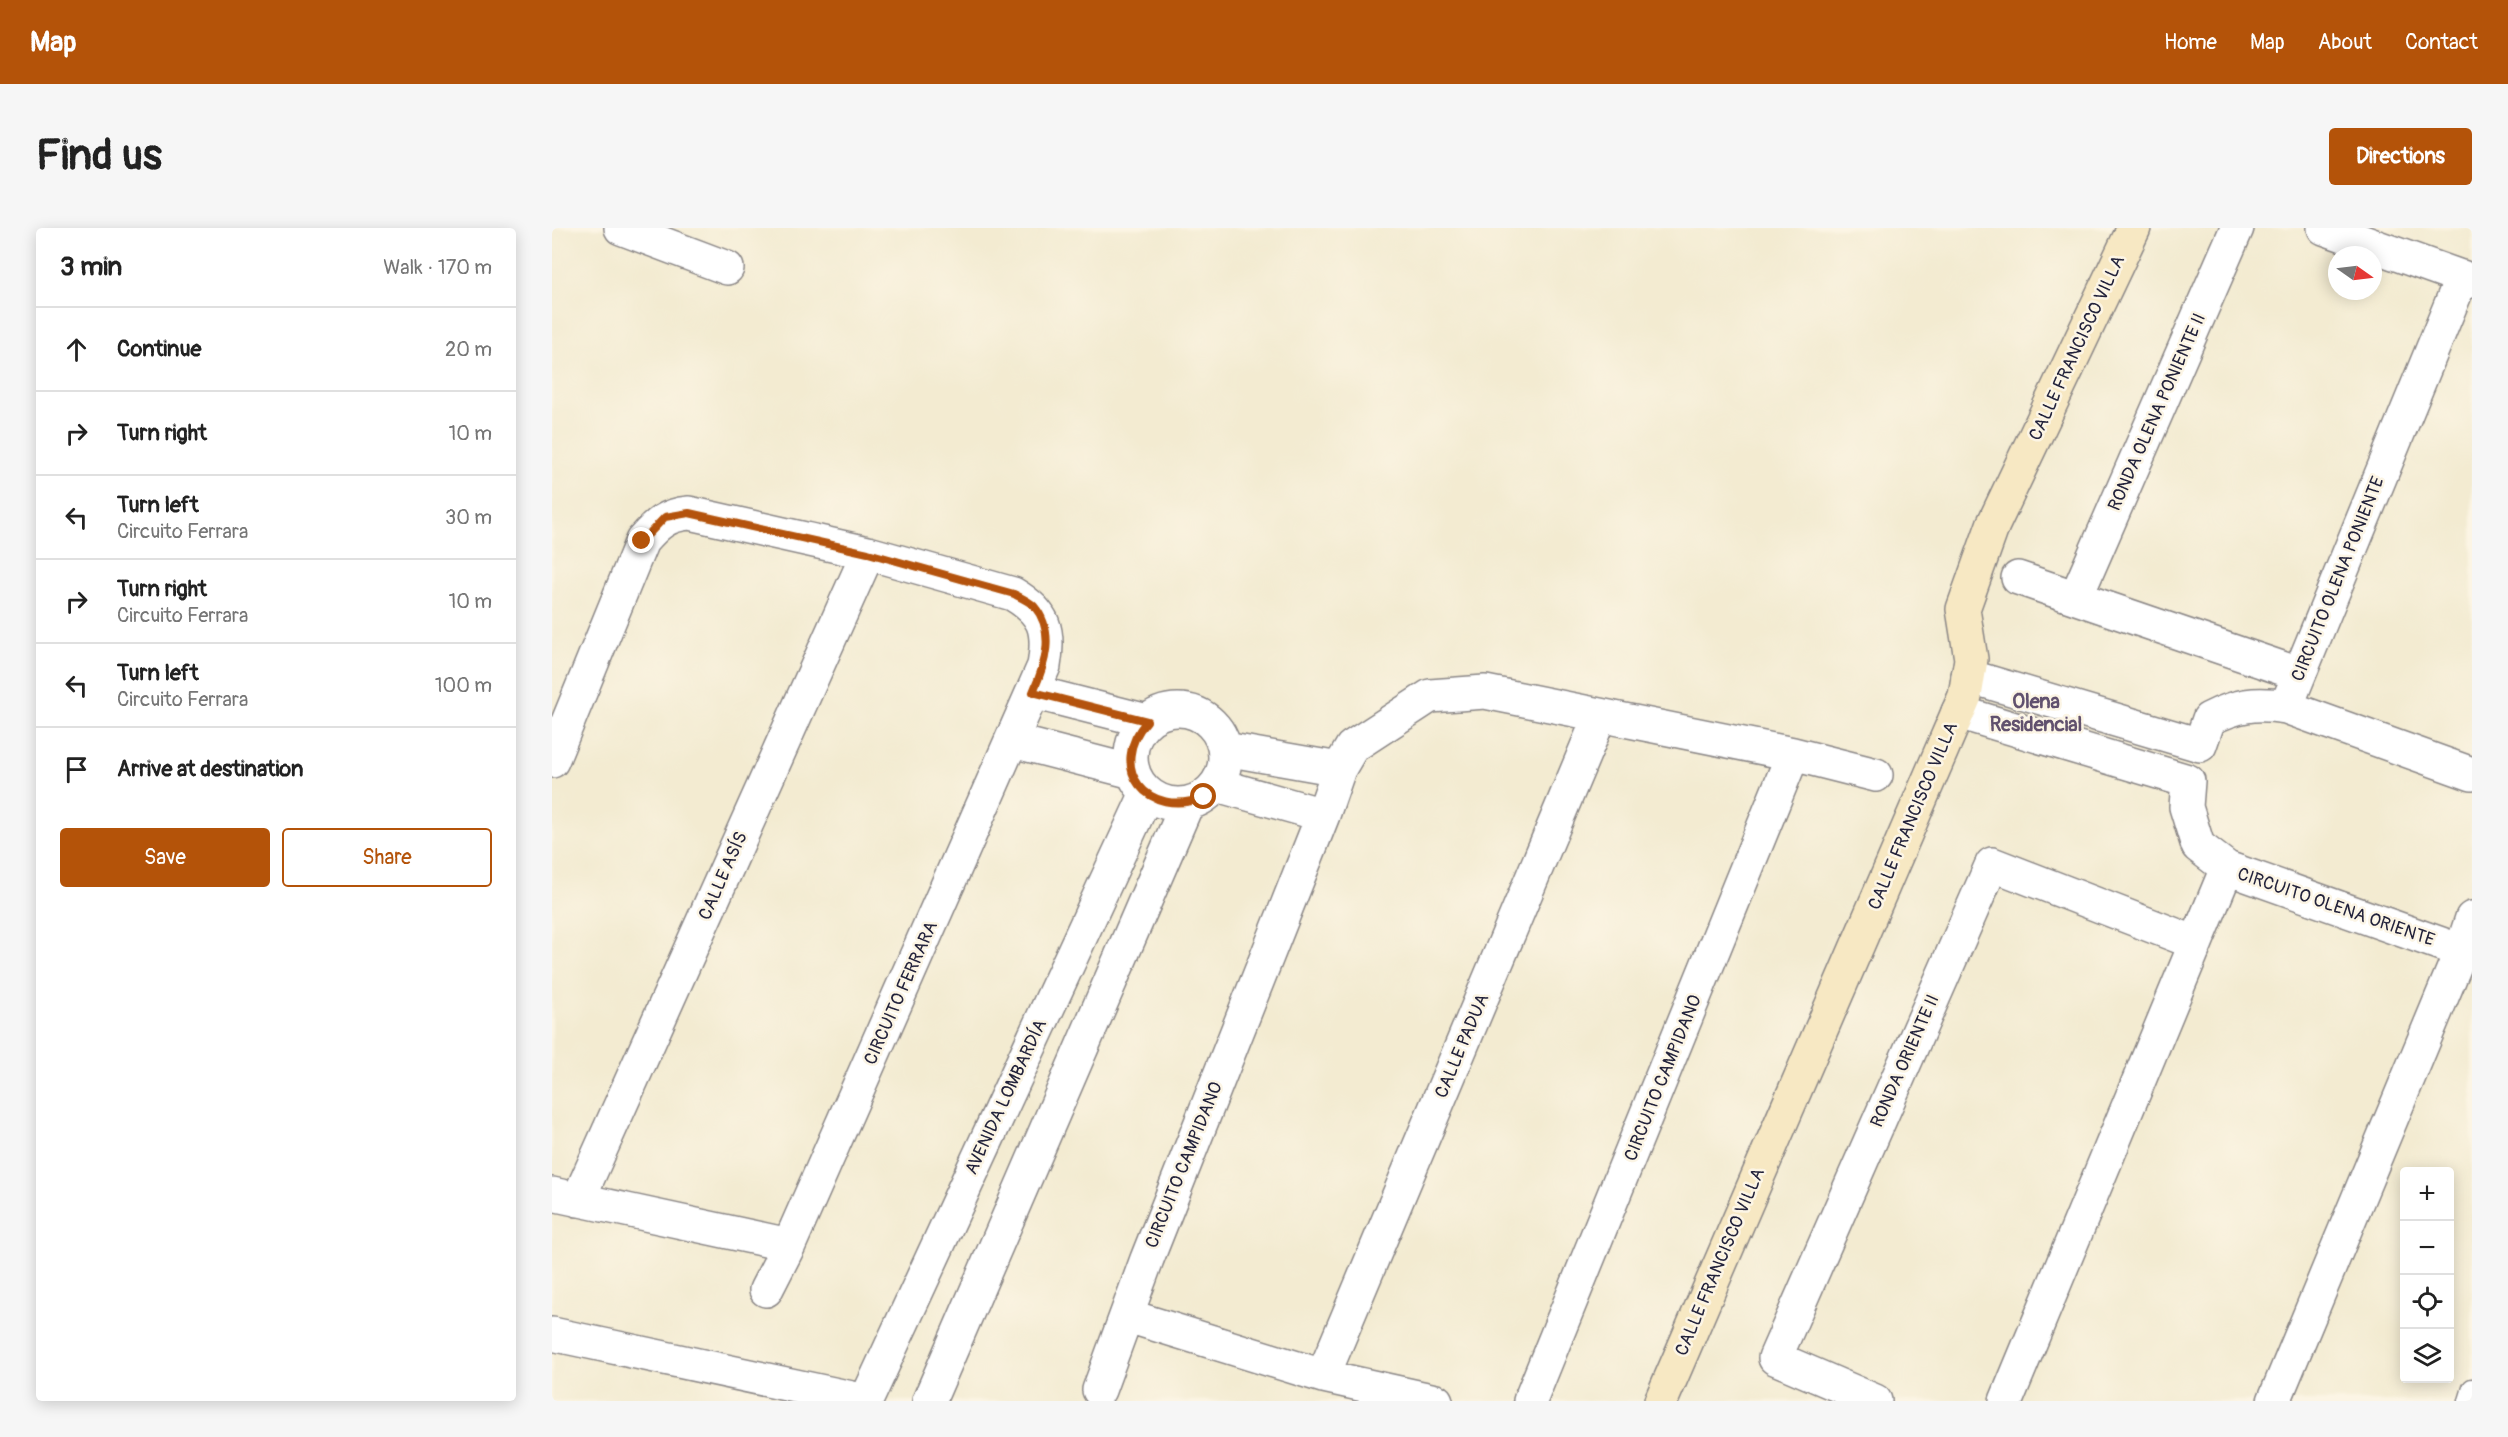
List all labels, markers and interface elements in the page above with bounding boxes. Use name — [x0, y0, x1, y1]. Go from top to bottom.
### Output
text: Map — [30, 25, 76, 60]
text: Home — [2164, 29, 2217, 56]
text: Map — [2250, 29, 2285, 56]
text: About — [2318, 29, 2372, 56]
text: Contact — [2405, 29, 2478, 56]
button: Directions — [2329, 128, 2472, 185]
text: Find us — [36, 130, 162, 182]
north arrow — [2328, 246, 2382, 300]
text: 3 min — [60, 251, 122, 283]
street label: CALLE FRANCISCO VILLA — [2024, 251, 2130, 444]
text: Walk · 170 m — [383, 255, 492, 280]
street label: RONDA OLENA PONIENTE II — [2103, 310, 2211, 514]
icon: ahead — [60, 333, 93, 366]
text: Continue — [117, 335, 201, 363]
text: 20 m — [445, 337, 492, 362]
icon: right — [60, 417, 93, 450]
text: Turn right — [117, 419, 207, 447]
text: 10 m — [448, 421, 492, 446]
street label: CIRCUITO OLENA PONIENTE — [2286, 473, 2390, 685]
text: Turn left — [117, 491, 199, 519]
icon: left — [60, 501, 93, 534]
text: 30 m — [445, 505, 492, 530]
text: Circuito Ferrara — [117, 519, 248, 544]
route end — [628, 527, 654, 553]
text: Turn right — [117, 575, 207, 603]
icon: right — [60, 585, 93, 618]
text: 10 m — [448, 589, 492, 614]
text: Circuito Ferrara — [117, 603, 248, 628]
text: Turn left — [117, 659, 199, 687]
icon: left — [60, 669, 93, 702]
text: 100 m — [435, 673, 492, 698]
text: Circuito Ferrara — [117, 687, 248, 712]
district label: Olena Residencial — [1990, 689, 2082, 737]
street label: CALLE FRANCISCO VILLA — [1863, 718, 1963, 913]
icon: arrive — [60, 753, 93, 786]
text: Arrive at destination — [117, 755, 303, 783]
route start — [1190, 783, 1216, 809]
button: Save — [60, 828, 270, 887]
button: Share — [282, 828, 492, 887]
street label: CALLE ASÍS — [693, 828, 753, 924]
street label: CIRCUITO OLENA ORIENTE — [2234, 862, 2438, 952]
street label: CIRCUITO FERRARA — [859, 917, 943, 1068]
street label: CALLE PADUA — [1430, 990, 1494, 1102]
street label: CIRCUITO CAMPIDANO — [1619, 991, 1707, 1165]
street label: RONDA ORIENTE II — [1865, 991, 1945, 1131]
street label: AVENIDA LOMBARDÍA — [960, 1015, 1052, 1178]
street label: CIRCUITO CAMPIDANO — [1140, 1078, 1228, 1252]
street label: CALLE FRANCISCO VILLA — [1670, 1164, 1770, 1359]
map controls — [2400, 1167, 2454, 1383]
button: + — [2400, 1167, 2454, 1221]
button: − — [2400, 1221, 2454, 1275]
button: locate — [2400, 1275, 2454, 1329]
button: layers — [2400, 1329, 2454, 1383]

